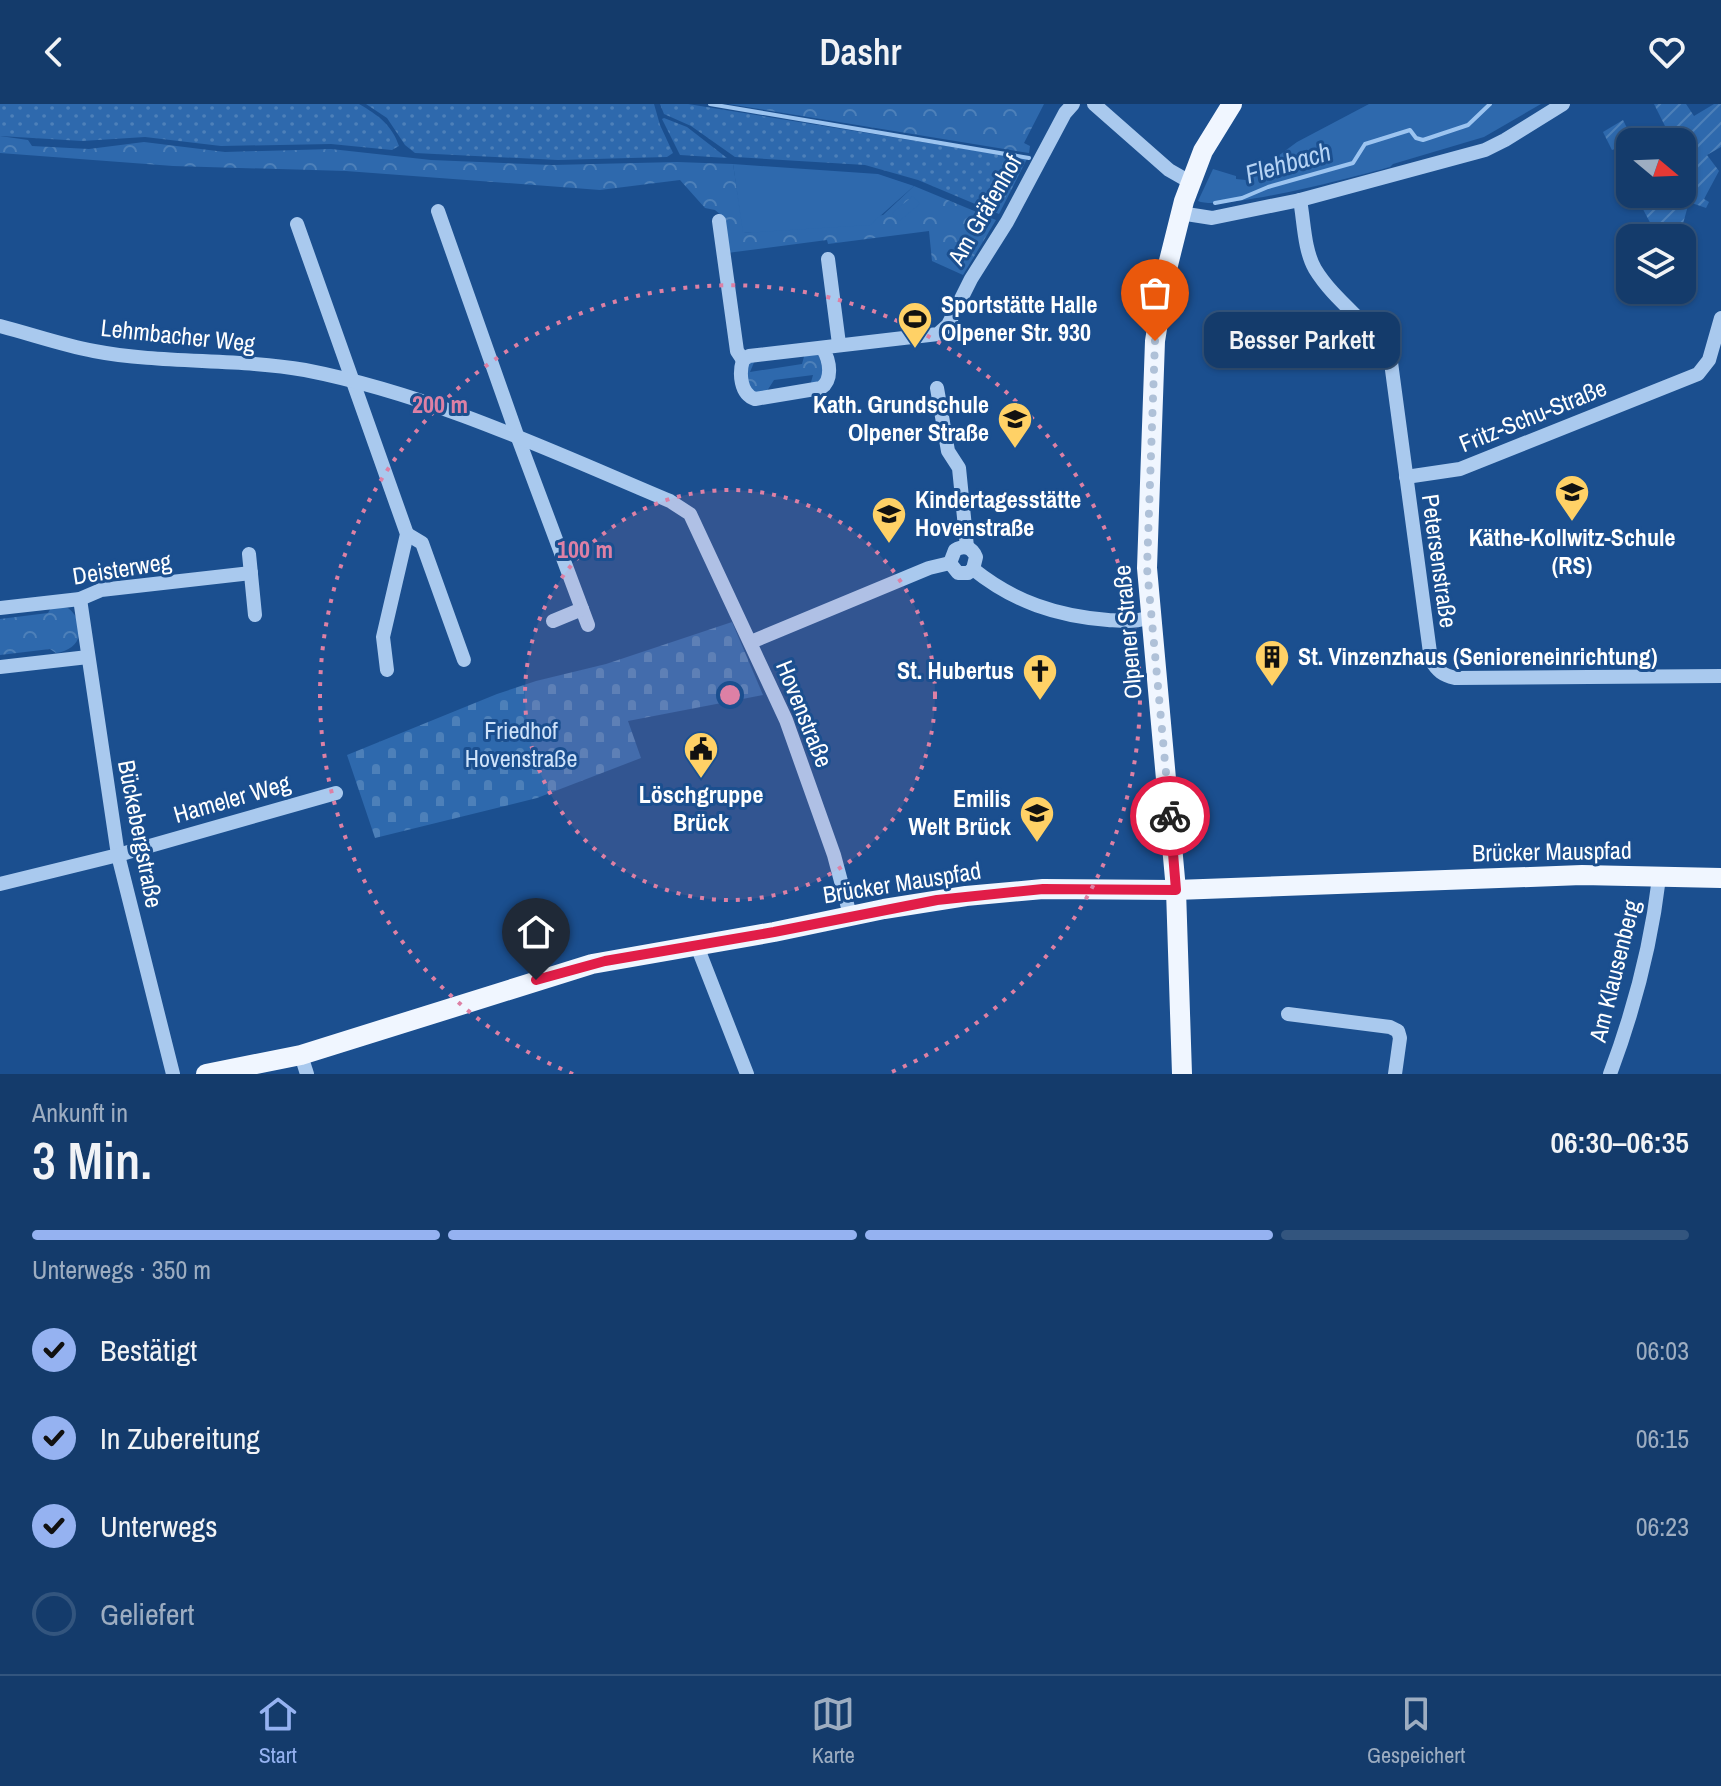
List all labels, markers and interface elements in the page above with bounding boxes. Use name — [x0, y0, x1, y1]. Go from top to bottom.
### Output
text: Dashr — [820, 28, 901, 76]
icon: back — [32, 30, 76, 74]
icon: heart — [1645, 30, 1689, 74]
north arrow — [1616, 128, 1696, 208]
map controls — [1616, 128, 1696, 304]
water label: Flehbach — [1241, 134, 1335, 191]
street label: Am Gräfenhof — [939, 148, 1029, 271]
button: layers — [1616, 224, 1696, 304]
pin — [1121, 259, 1189, 341]
icon: bag — [1133, 271, 1177, 315]
place label: Sportstätte Halle Olpener Str. 930 — [941, 288, 1097, 348]
sports icon: Sportstätte Halle Olpener Str. 930 — [896, 300, 934, 350]
street label: Lehmbacher Weg — [99, 311, 257, 359]
callout: Besser Parkett — [1203, 313, 1399, 369]
text: Besser Parkett — [1229, 322, 1375, 357]
street label: Fritz-Schu-Straße — [1454, 371, 1611, 459]
text: 200 m — [412, 388, 468, 420]
place label: Kath. Grundschule Olpener Straße — [813, 388, 989, 448]
school or university icon: Kath. Grundschule Olpener Straße — [996, 400, 1034, 450]
school or university icon: Käthe-Kollwitz-Schule (RS) — [1553, 473, 1591, 523]
place label: Kindertagesstätte Hovenstraße — [915, 483, 1081, 543]
street label: Petersenstraße — [1415, 492, 1465, 630]
school or university icon: Kindertagesstätte Hovenstraße — [870, 495, 908, 545]
place label: Käthe-Kollwitz-Schule (RS) — [1469, 521, 1675, 581]
text: 100 m — [557, 533, 613, 565]
street label: Deisterweg — [70, 544, 174, 592]
street label: Olpener Straße — [1105, 564, 1149, 700]
building icon: St. Vinzenzhaus (Senioreneinrichtung) — [1253, 638, 1291, 688]
place label: St. Vinzenzhaus (Senioreneinrichtung) — [1298, 640, 1657, 672]
church icon: St. Hubertus — [1021, 652, 1059, 702]
place label: St. Hubertus — [897, 654, 1014, 686]
street label: Hovenstraße — [769, 655, 841, 772]
centre of rings — [716, 681, 744, 709]
park label: Friedhof Hovenstraße — [465, 714, 577, 774]
public building icon: Löschgruppe Brück — [682, 730, 720, 780]
street label: Bückebergstraße — [111, 757, 171, 910]
street label: Hameler Weg — [170, 766, 294, 830]
courier — [1130, 776, 1210, 856]
place label: Löschgruppe Brück — [639, 778, 763, 838]
place label: Emilis Welt Brück — [909, 782, 1011, 842]
school or university icon: Emilis Welt Brück — [1018, 794, 1056, 844]
icon: bike — [1148, 794, 1192, 838]
street label: Brücker Mauspfad — [1472, 834, 1632, 868]
street label: Brücker Mauspfad — [820, 854, 983, 910]
street label: Am Klausenberg — [1581, 896, 1647, 1046]
pin — [502, 898, 570, 980]
icon: home — [514, 910, 558, 954]
text: Ankunft in — [32, 1095, 128, 1130]
text: 06:30–06:35 — [1550, 1122, 1689, 1162]
text: 3 Min. — [32, 1125, 152, 1195]
text: Unterwegs · 350 m — [32, 1252, 211, 1287]
icon: check — [32, 1328, 76, 1372]
text: Bestätigt — [100, 1330, 197, 1370]
text: 06:03 — [1636, 1333, 1689, 1368]
icon: check — [32, 1416, 76, 1460]
text: In Zubereitung — [100, 1418, 260, 1458]
text: 06:15 — [1636, 1421, 1689, 1456]
icon: check — [32, 1504, 76, 1548]
text: Unterwegs — [100, 1506, 218, 1546]
text: 06:23 — [1636, 1509, 1689, 1544]
text: Geliefert — [100, 1594, 194, 1634]
tab: Start — [256, 1692, 300, 1770]
tab: Karte — [811, 1692, 855, 1770]
tab: Gespeichert — [1367, 1692, 1465, 1770]

